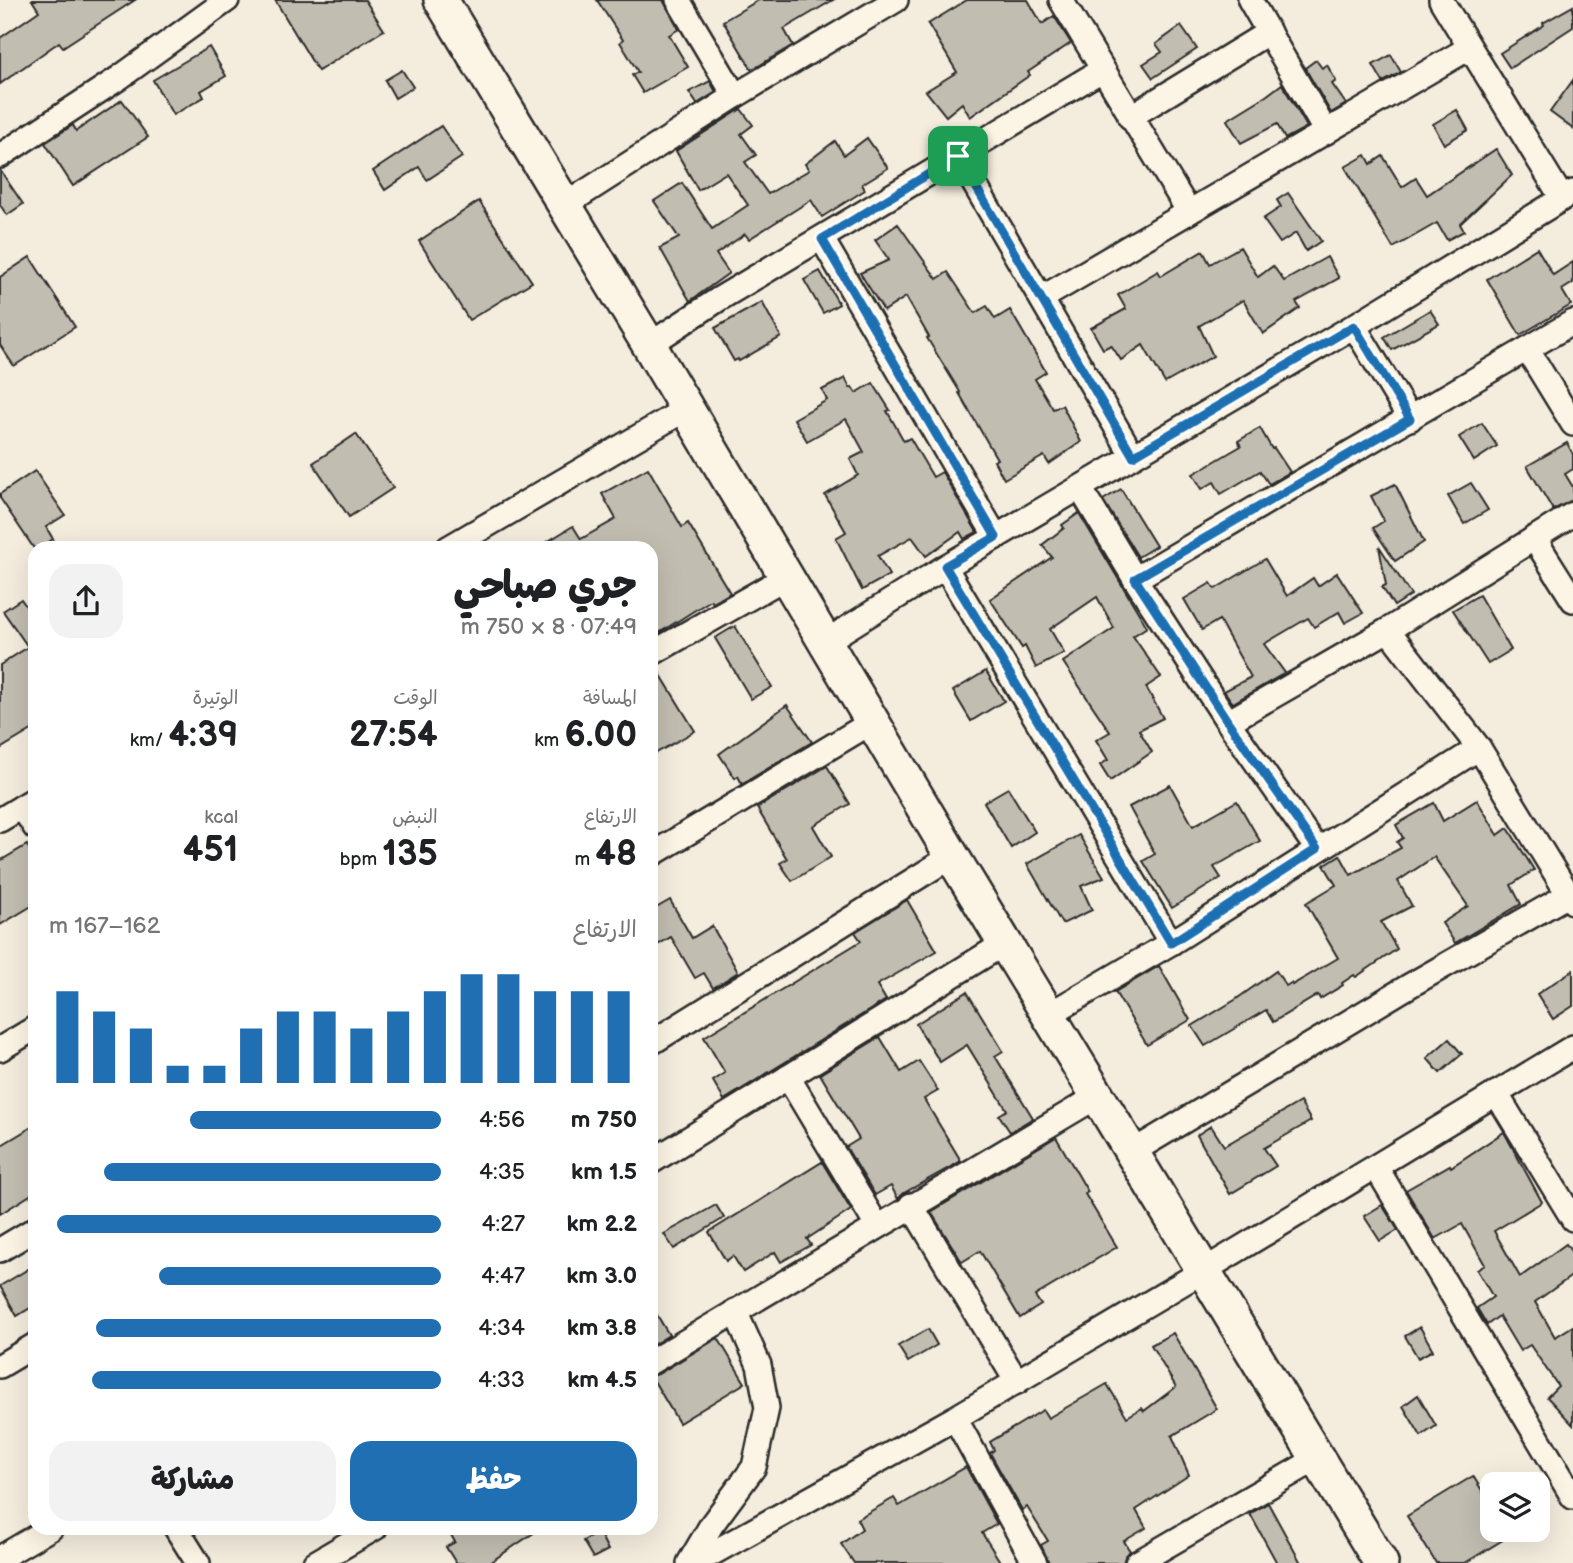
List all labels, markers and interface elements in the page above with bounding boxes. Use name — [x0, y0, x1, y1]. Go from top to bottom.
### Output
pin — [928, 126, 988, 186]
icon: arrive — [939, 137, 977, 175]
button: share — [49, 564, 123, 638]
text: جري صباحي — [453, 564, 637, 609]
text: 07:49 · 8 × 750 m — [461, 613, 637, 641]
text: الوتيرة — [192, 687, 238, 710]
text: الوقت — [393, 687, 438, 710]
text: المسافة — [583, 687, 637, 710]
text: 4:39 — [168, 714, 238, 757]
text: 27:54 — [349, 714, 438, 757]
text: 6.00 — [564, 714, 637, 757]
text: /km — [130, 729, 168, 752]
text: km — [534, 729, 564, 752]
text: kcal — [204, 806, 238, 829]
text: النبض — [392, 806, 438, 829]
text: الارتفاع — [584, 806, 637, 829]
text: 451 — [183, 829, 238, 872]
text: 135 — [382, 833, 438, 876]
text: 48 — [595, 833, 637, 876]
text: bpm — [340, 848, 382, 871]
text: m — [574, 848, 595, 871]
text: 162–167 m — [49, 912, 160, 940]
text: الارتفاع — [573, 916, 637, 944]
text: 4:56 — [479, 1106, 525, 1134]
text: 750 m — [571, 1106, 637, 1134]
text: 4:35 — [479, 1158, 525, 1186]
text: 1.5 km — [571, 1158, 637, 1186]
text: 4:27 — [481, 1210, 525, 1238]
text: 2.2 km — [566, 1210, 637, 1238]
text: 4:47 — [481, 1262, 525, 1290]
text: 3.0 km — [566, 1262, 637, 1290]
text: 4:34 — [478, 1314, 525, 1342]
text: 3.8 km — [567, 1314, 637, 1342]
text: 4:33 — [478, 1366, 525, 1394]
text: 4.5 km — [567, 1366, 637, 1394]
button: مشاركة — [49, 1441, 336, 1521]
button: حفظ — [350, 1441, 637, 1521]
map controls — [1480, 1472, 1550, 1542]
button: layers — [1480, 1472, 1550, 1542]

